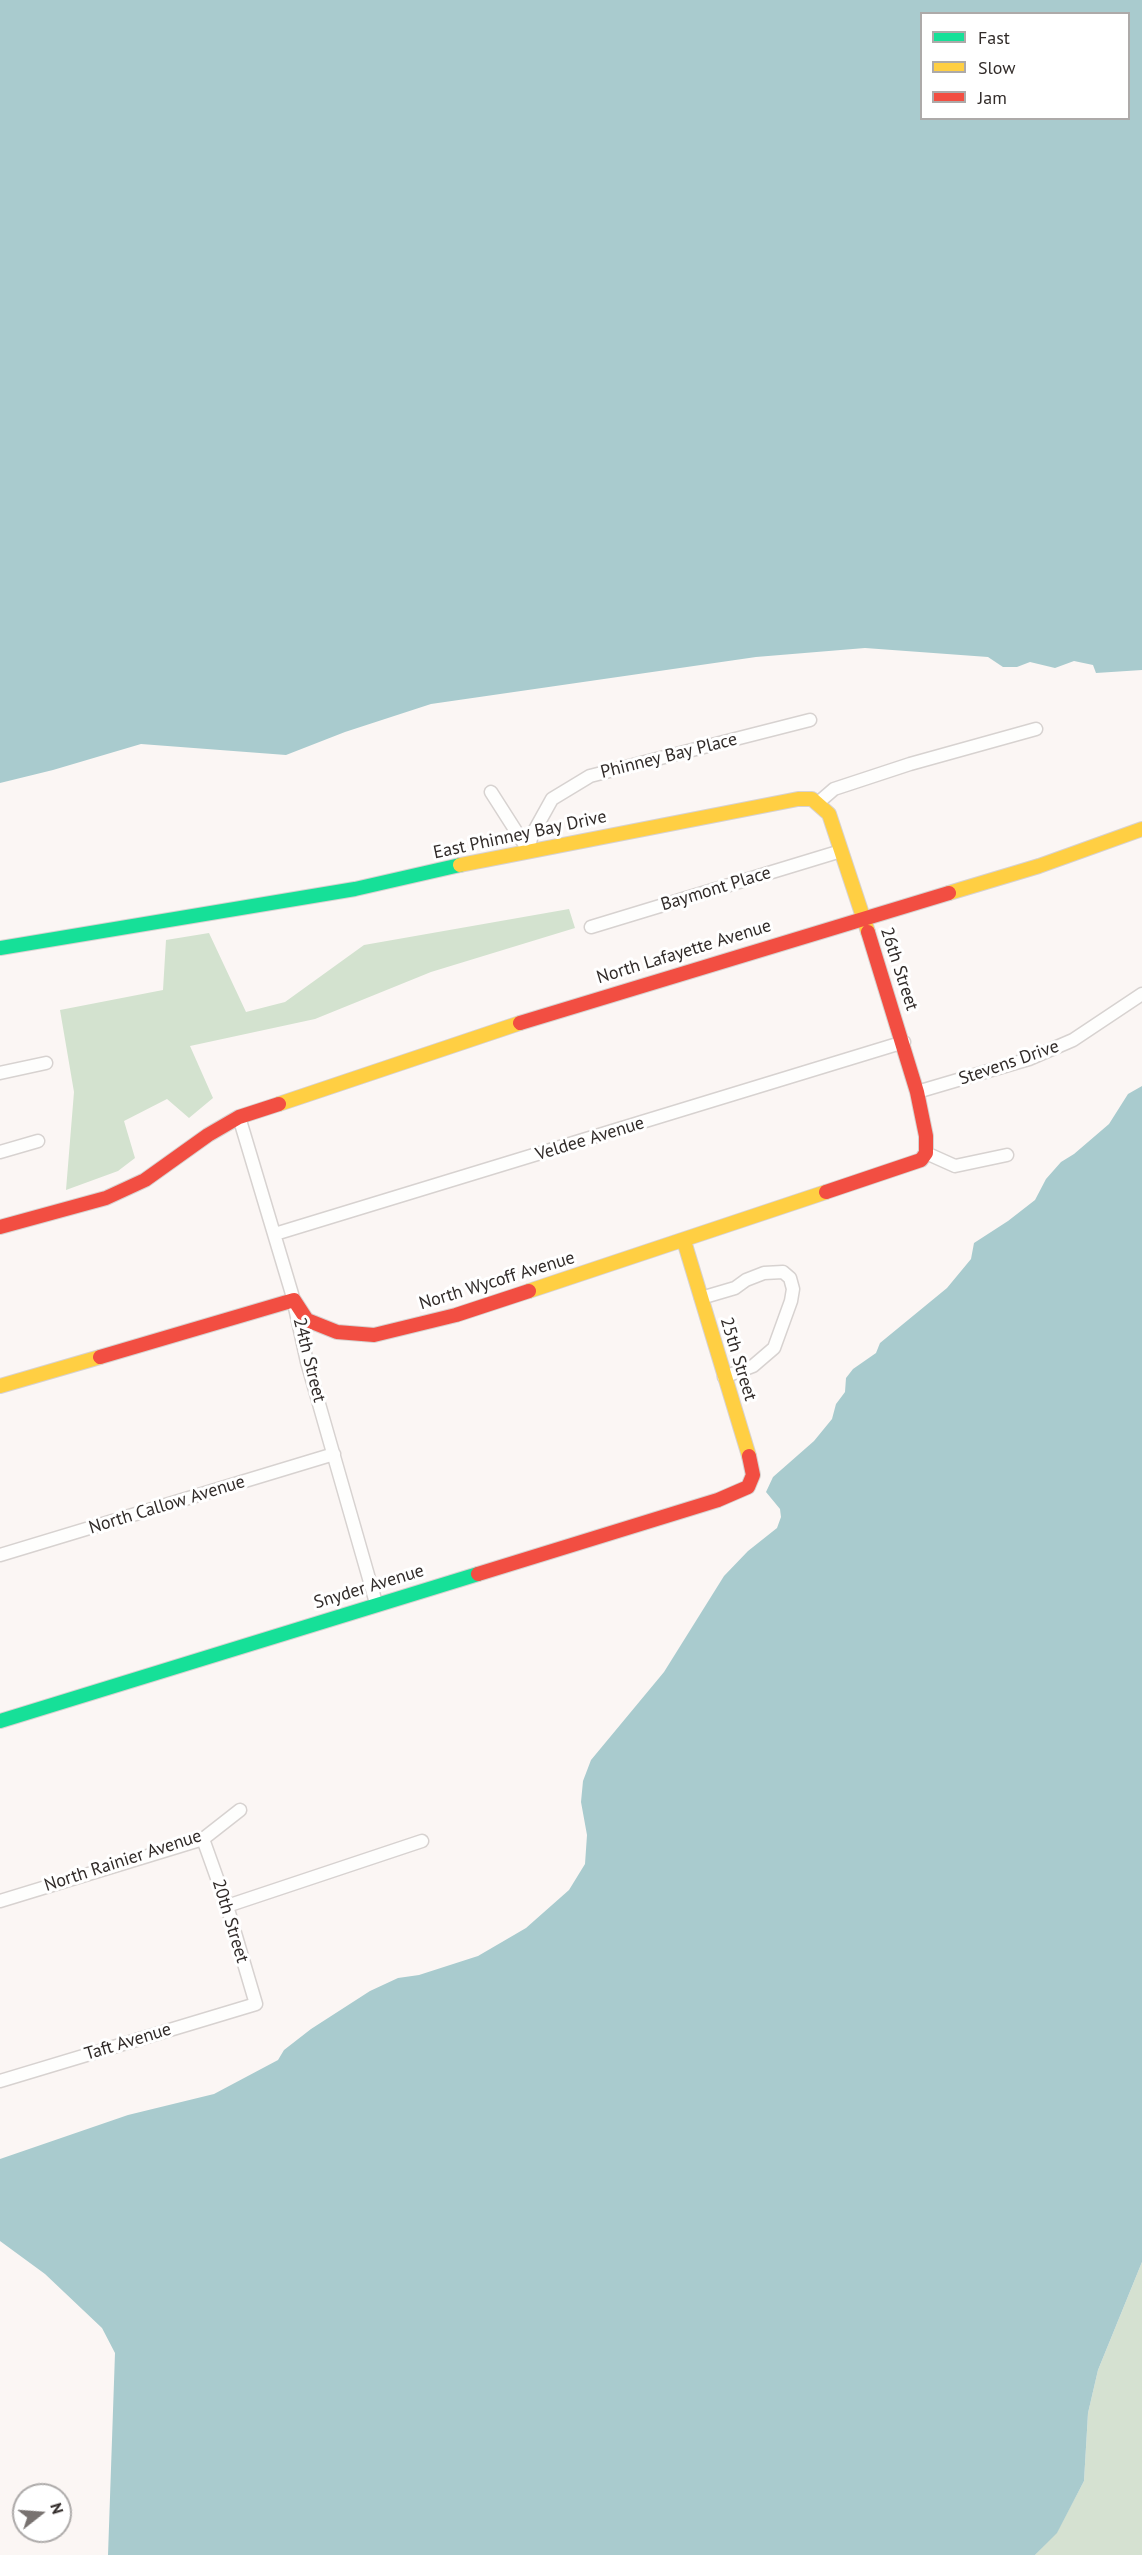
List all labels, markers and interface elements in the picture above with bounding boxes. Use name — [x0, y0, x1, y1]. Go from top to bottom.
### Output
legend — [920, 12, 1130, 120]
text: Fast — [978, 26, 1010, 49]
text: Slow — [978, 56, 1016, 79]
text: Jam — [978, 86, 1007, 109]
street label: Phinney Bay Place — [598, 729, 740, 783]
street label: East Phinney Bay Drive — [431, 806, 609, 864]
street label: Baymont Place — [658, 862, 774, 916]
street label: North Lafayette Avenue — [594, 915, 774, 989]
street label: 26th Street — [875, 925, 923, 1013]
street label: Stevens Drive — [956, 1036, 1062, 1090]
street label: Veldee Avenue — [533, 1112, 647, 1166]
street label: North Wycoff Avenue — [417, 1247, 577, 1315]
street label: 24th Street — [288, 1315, 330, 1405]
street label: 25th Street — [715, 1315, 761, 1403]
street label: North Callow Avenue — [86, 1471, 248, 1539]
street label: Snyder Avenue — [311, 1560, 427, 1614]
street label: North Rainier Avenue — [41, 1825, 205, 1897]
street label: 20th Street — [207, 1877, 253, 1965]
street label: Taft Avenue — [82, 2019, 174, 2065]
north arrow — [12, 2483, 72, 2543]
text: N — [46, 2500, 68, 2516]

